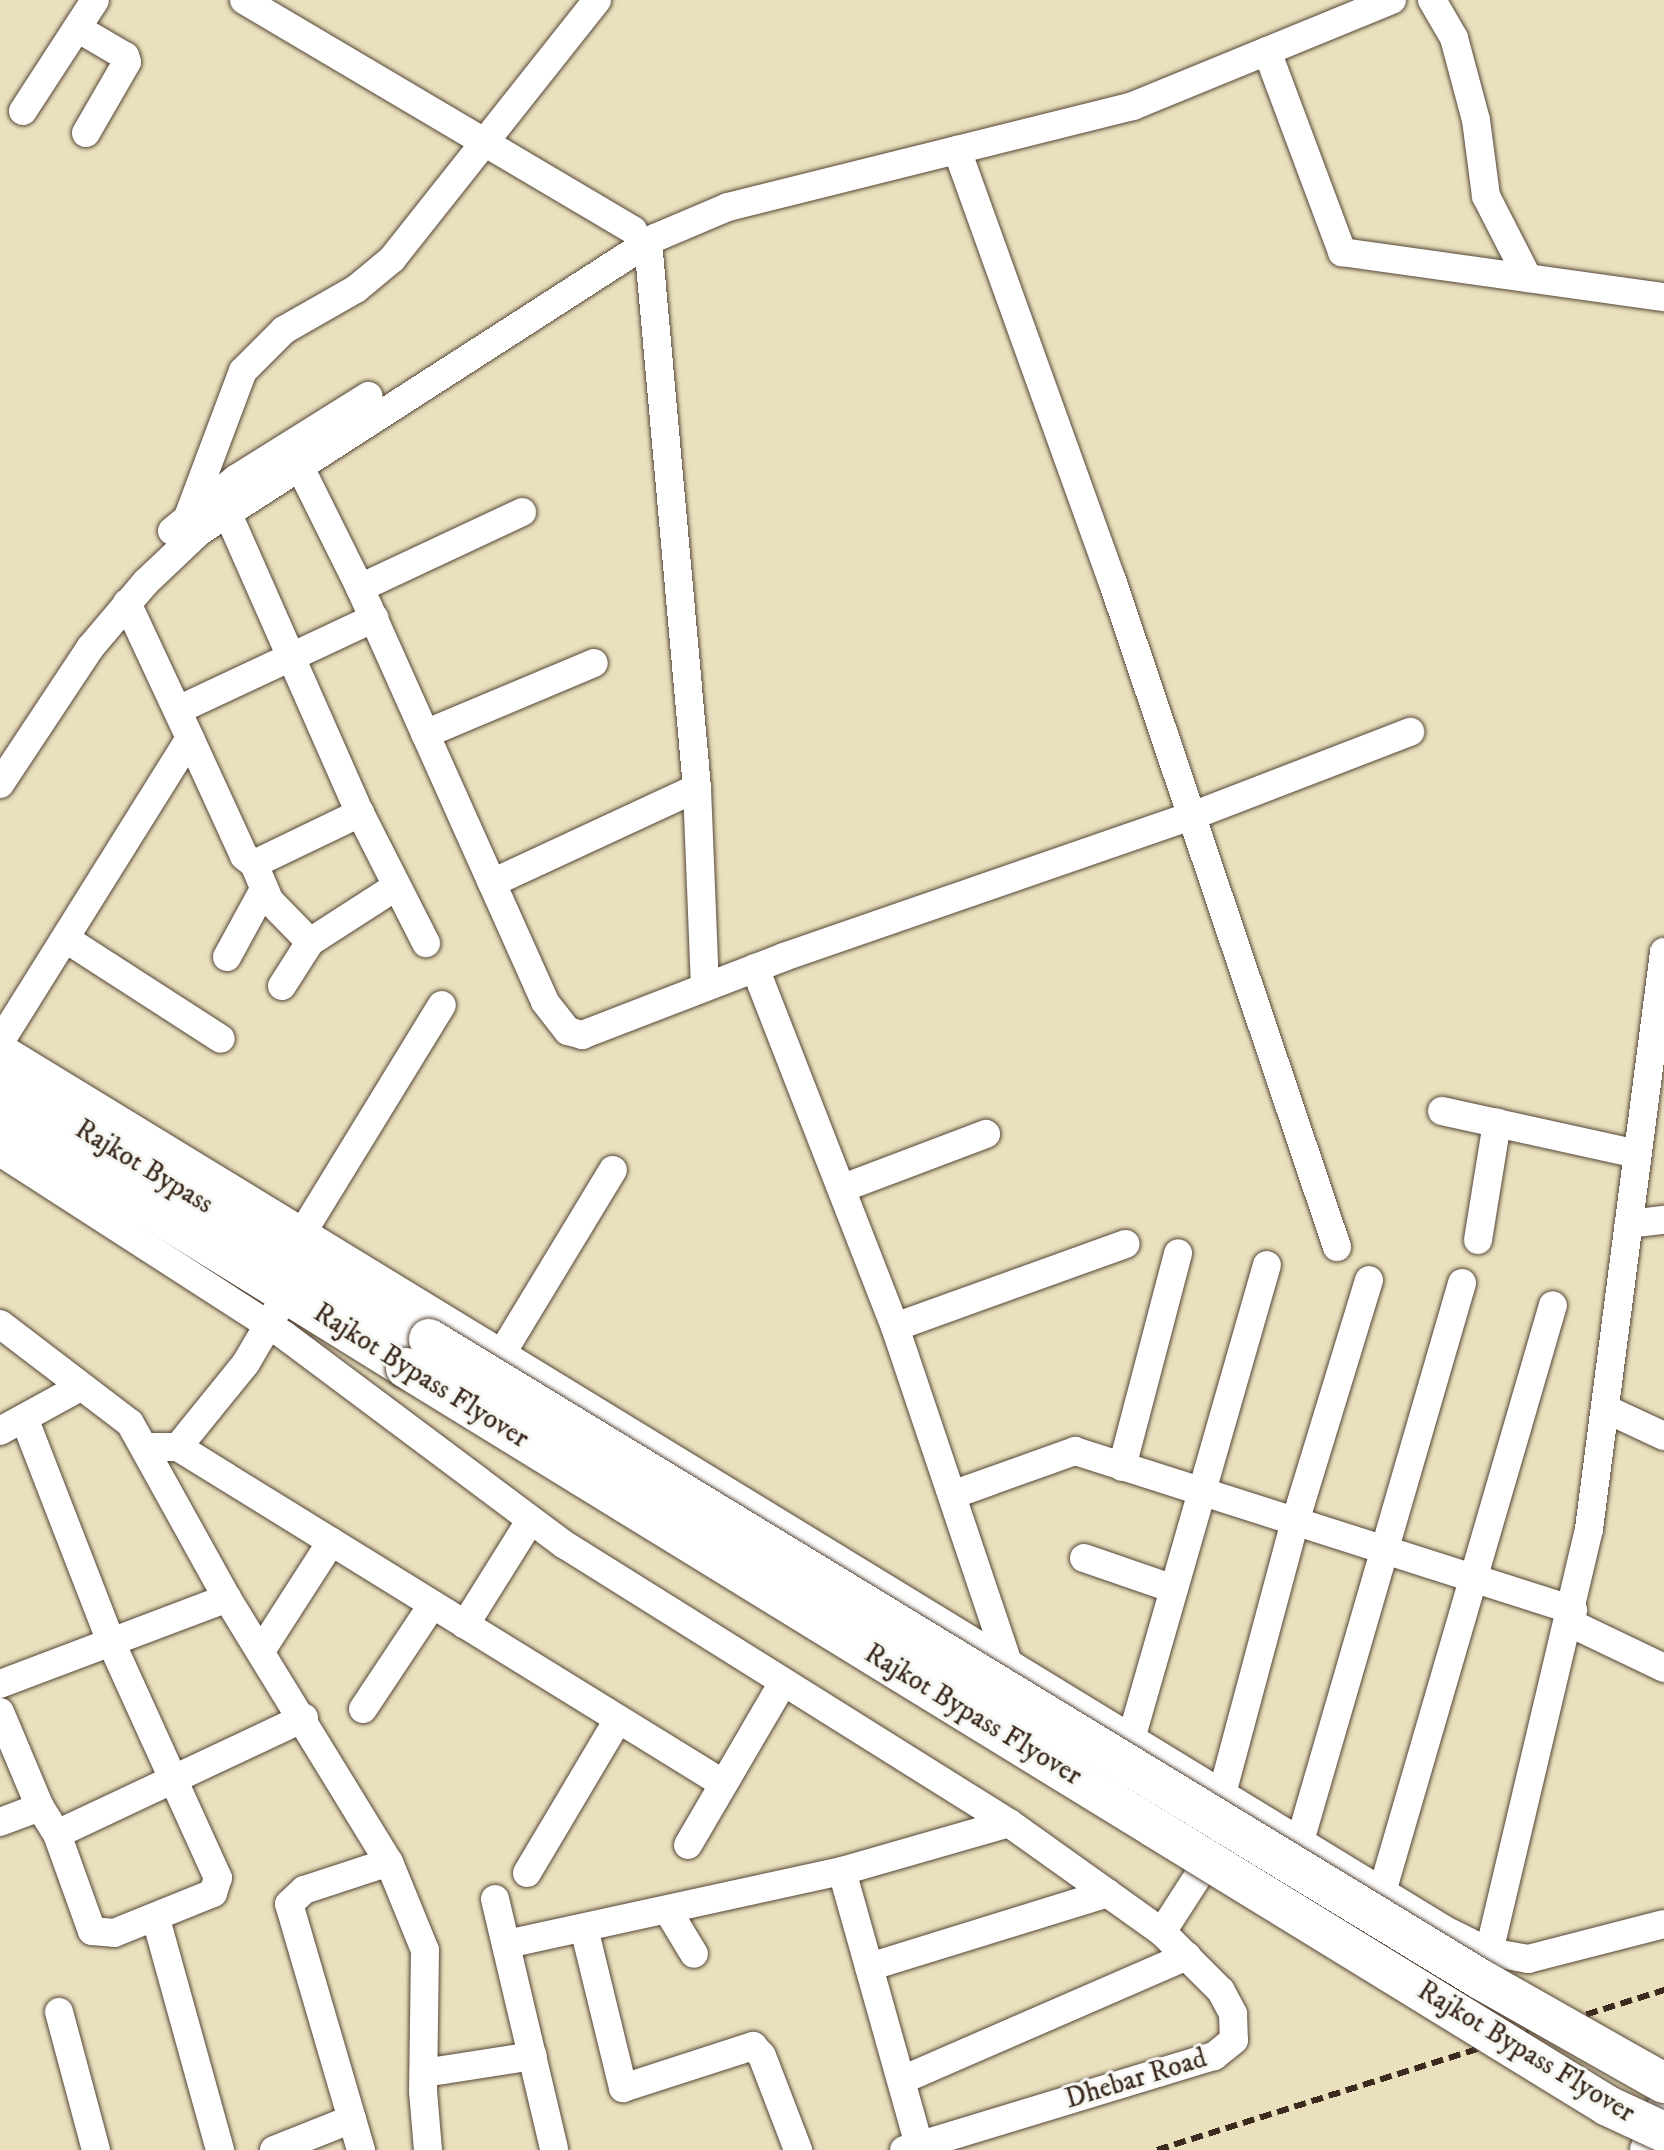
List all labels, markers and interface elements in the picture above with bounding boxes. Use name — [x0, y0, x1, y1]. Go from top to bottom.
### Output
street label: Rajkot Bypass — [69, 1113, 219, 1221]
street label: Rajkot Bypass Flyover — [307, 1296, 535, 1456]
street label: Rajkot Bypass Flyover — [858, 1637, 1088, 1793]
street label: Rajkot Bypass Flyover — [1411, 1974, 1641, 2130]
street label: Dhebar Road — [1061, 2042, 1211, 2116]

